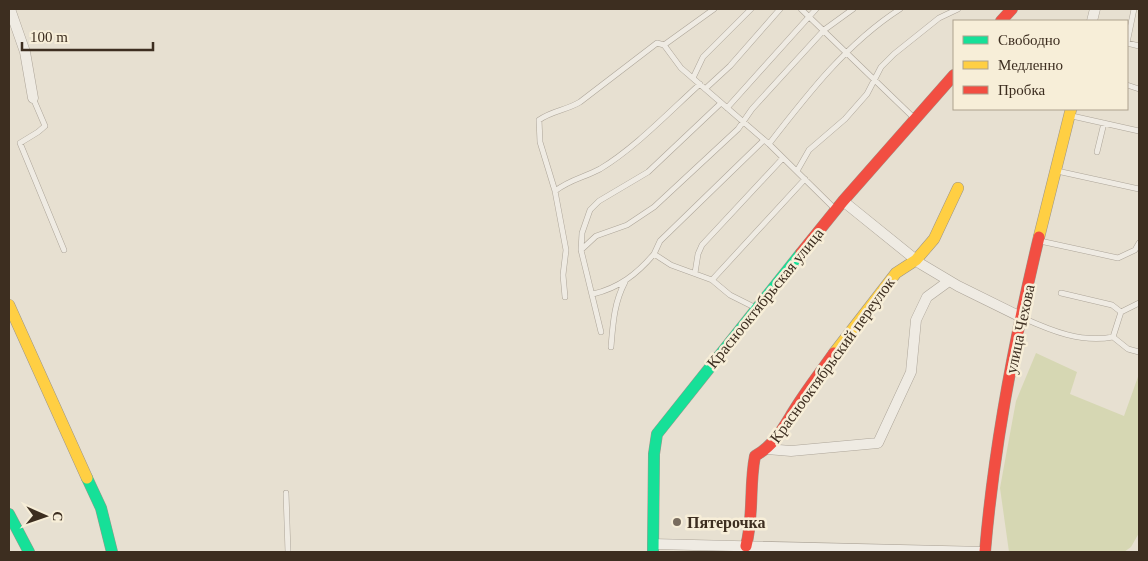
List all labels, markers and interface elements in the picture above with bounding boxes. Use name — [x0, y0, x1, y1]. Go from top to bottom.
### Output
scale bar — [22, 20, 154, 52]
legend — [953, 20, 1128, 110]
text: 100 m — [30, 29, 68, 45]
text: Свободно — [998, 32, 1060, 48]
text: Медленно — [998, 57, 1063, 73]
text: Пробка — [998, 82, 1046, 98]
street label: Краснооктябрьская улица — [703, 225, 828, 372]
street label: Краснооктябрьский переулок — [766, 274, 899, 446]
street label: улица Чехова — [1002, 283, 1039, 375]
north arrow — [20, 491, 70, 541]
text: С — [50, 511, 65, 522]
place label: Пятерочка — [687, 514, 766, 532]
marker: Пятерочка — [671, 516, 683, 528]

